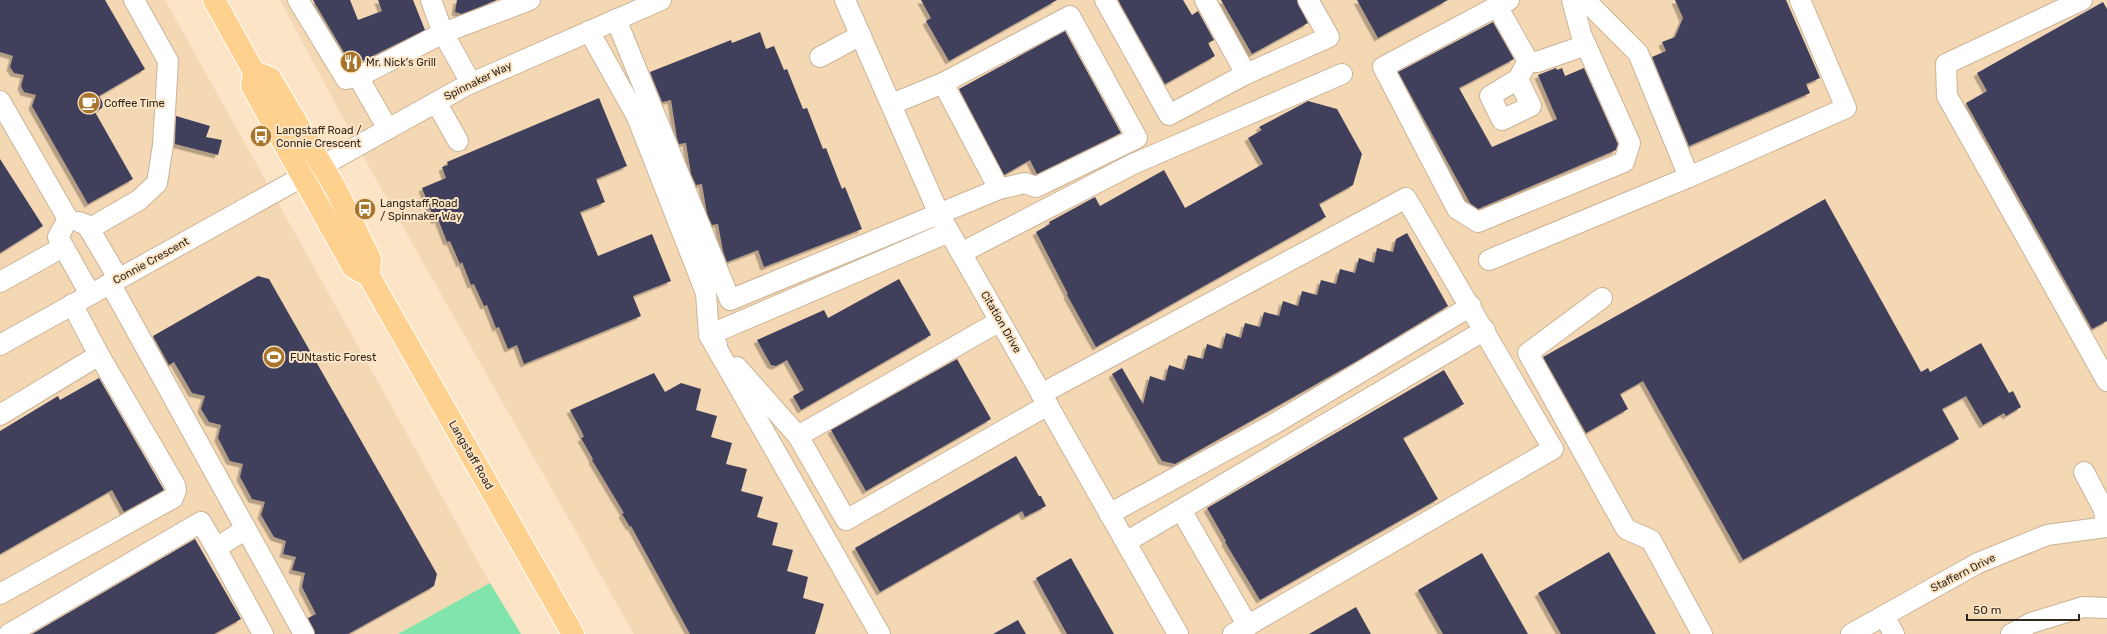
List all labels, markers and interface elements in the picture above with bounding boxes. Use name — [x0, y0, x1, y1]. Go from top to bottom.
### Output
restaurant icon: Mr. Nick's Grill — [338, 49, 364, 75]
place label: Mr. Nick's Grill — [366, 56, 436, 69]
street label: Spinnaker Way — [442, 59, 514, 103]
cafe icon: Coffee Time — [76, 90, 102, 116]
place label: Coffee Time — [104, 97, 165, 110]
bus stop icon: Langstaff Road / Connie Crescent — [248, 123, 274, 149]
place label: Langstaff Road / Connie Crescent — [276, 124, 362, 150]
bus stop icon: Langstaff Road / Spinnaker Way — [352, 196, 378, 222]
place label: Langstaff Road / Spinnaker Way — [380, 197, 462, 223]
street label: Connie Crescent — [111, 234, 192, 287]
street label: Citation Drive — [978, 289, 1024, 355]
sports icon: FUNtastic Forest — [261, 344, 287, 370]
place label: FUNtastic Forest — [290, 351, 377, 364]
street label: Langstaff Road — [446, 418, 496, 492]
street label: Staffern Drive — [1928, 551, 1998, 595]
scale bar — [1967, 596, 2079, 622]
text: 50 m — [1973, 603, 2001, 617]

